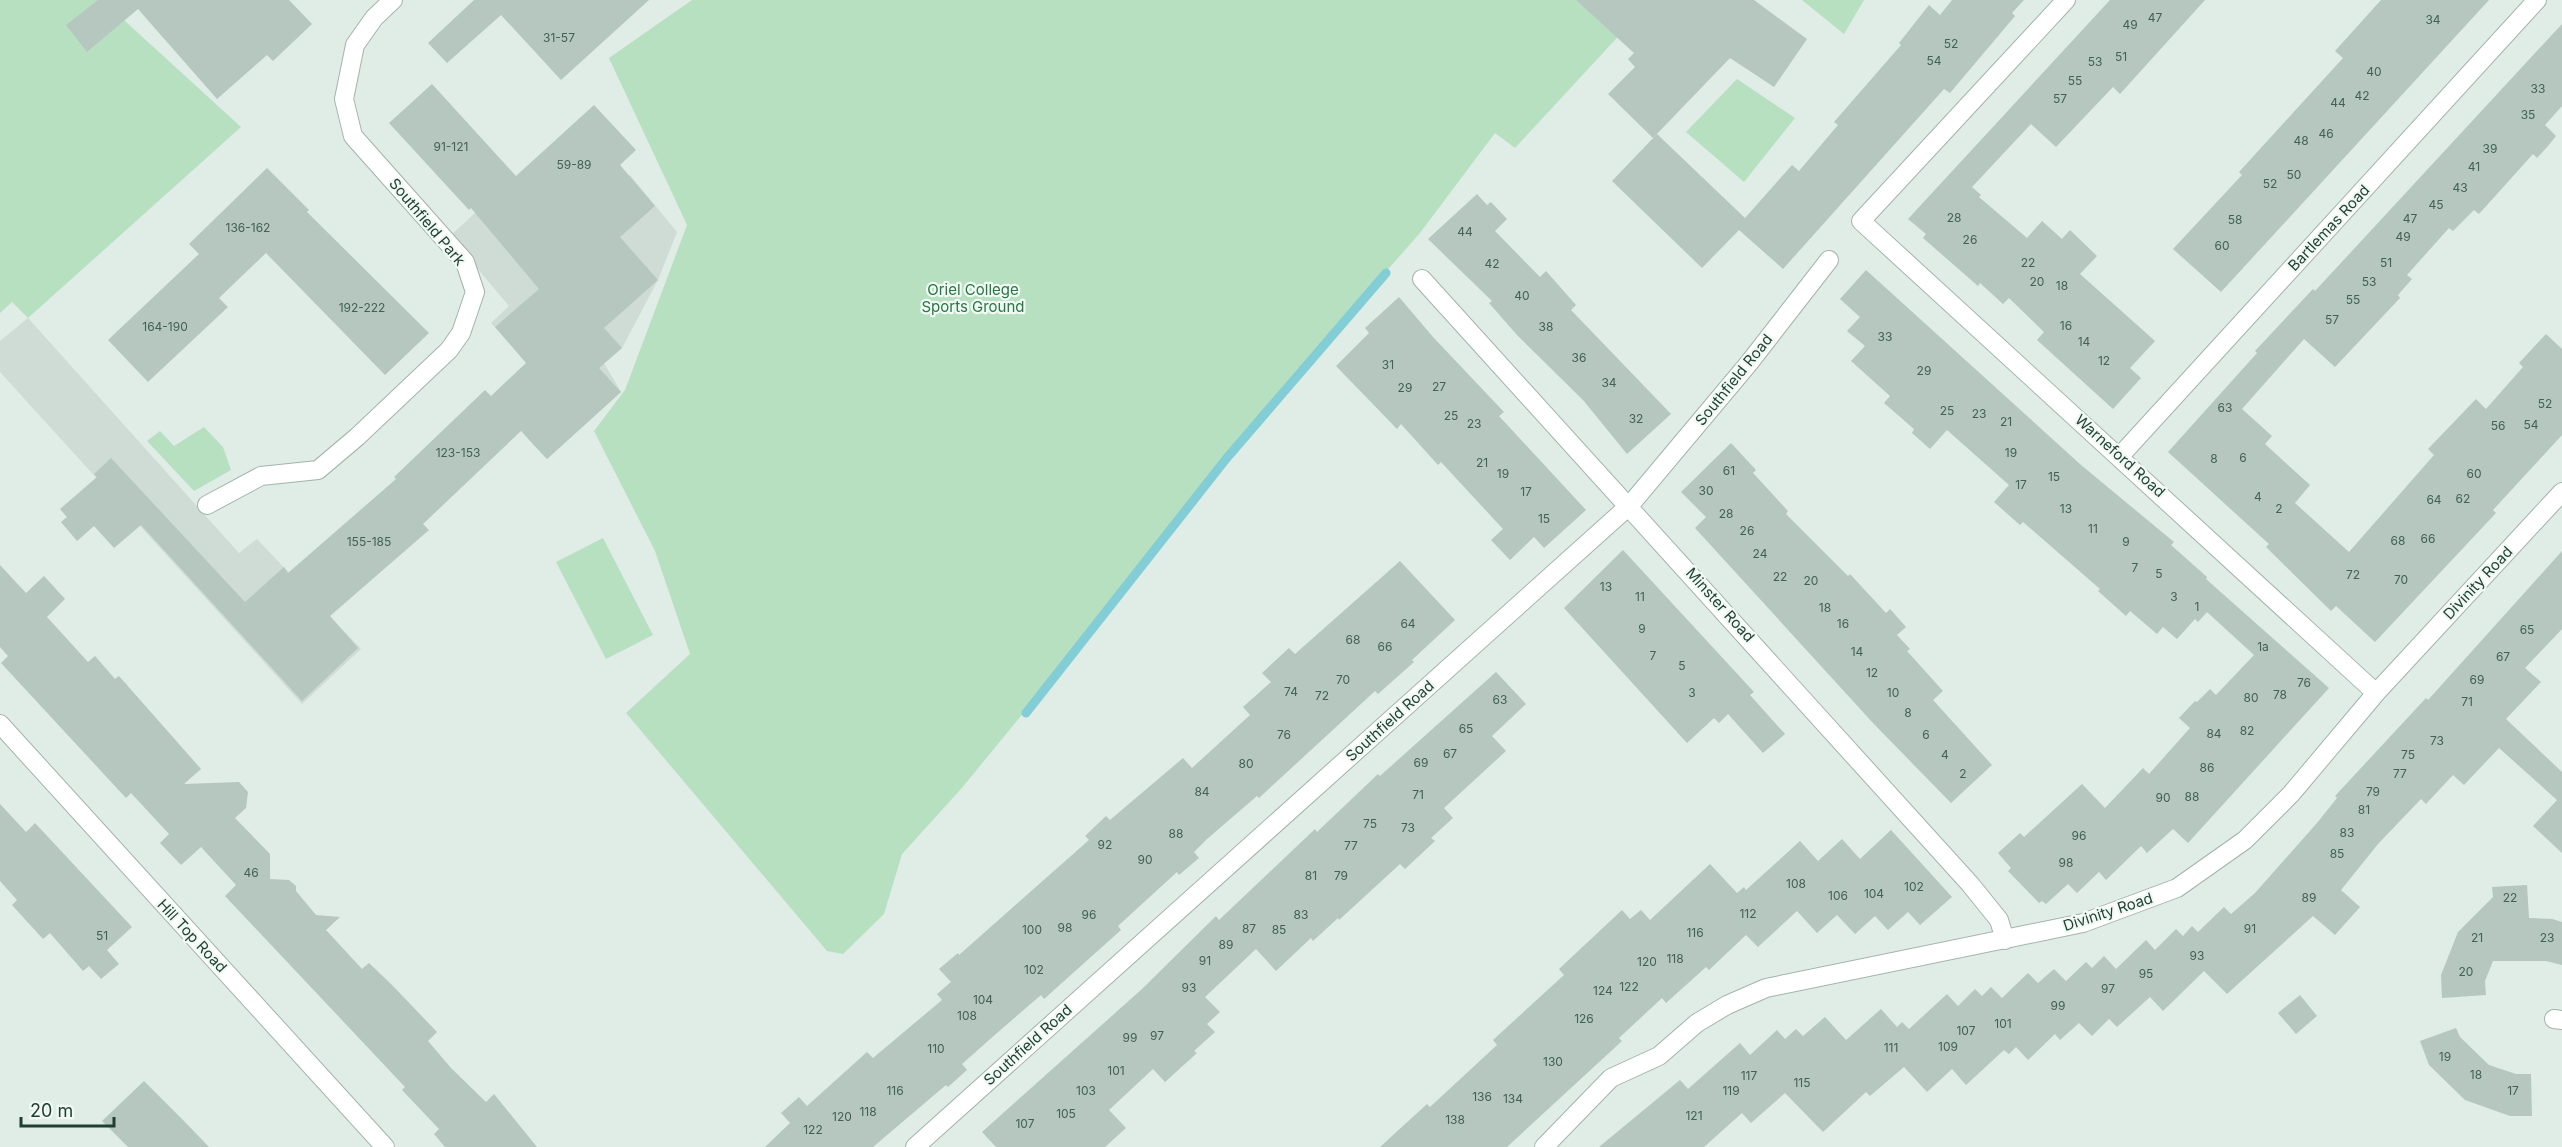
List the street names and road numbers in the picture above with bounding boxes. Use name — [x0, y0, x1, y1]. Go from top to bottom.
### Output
street label: Southfield Park — [385, 174, 470, 270]
street label: Bartlemas Road — [2284, 180, 2374, 275]
street label: Southfield Road — [1691, 330, 1776, 429]
street label: Warneford Road — [2071, 410, 2169, 501]
street label: Divinity Road — [2439, 542, 2516, 623]
street label: Minster Road — [1682, 564, 1759, 646]
street label: Southfield Road — [1342, 676, 1438, 765]
street label: Divinity Road — [2061, 888, 2155, 935]
street label: Hill Top Road — [154, 895, 231, 976]
street label: Southfield Road — [980, 1000, 1076, 1089]

